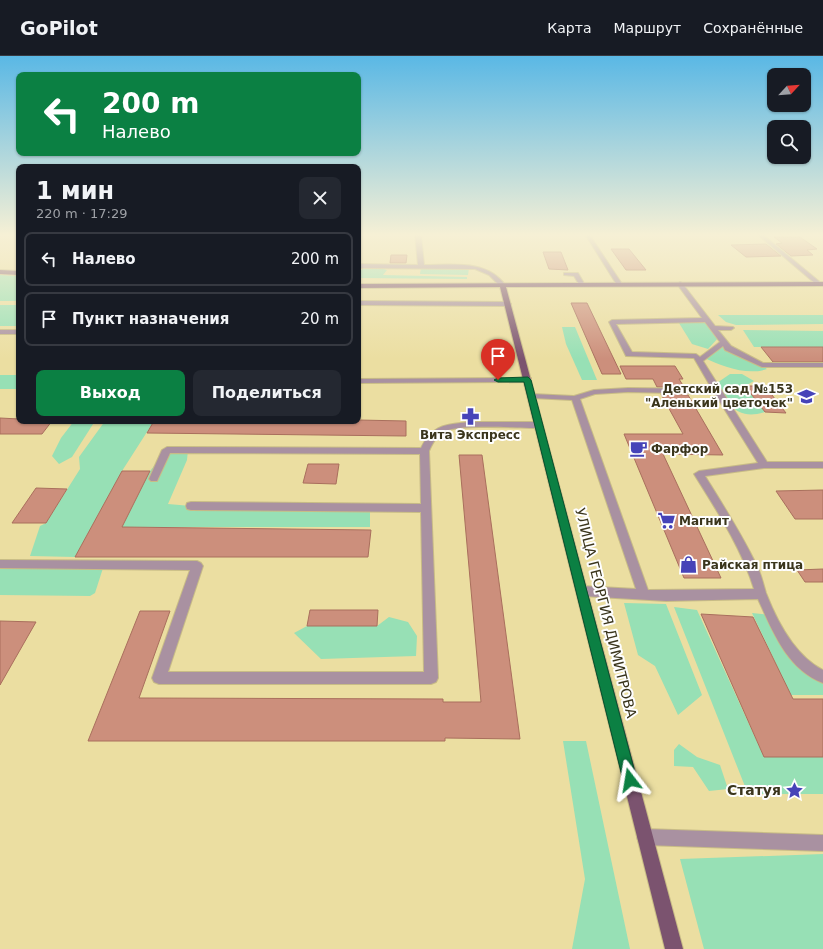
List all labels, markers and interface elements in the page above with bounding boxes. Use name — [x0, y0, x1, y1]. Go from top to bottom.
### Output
text: GoPilot — [20, 17, 98, 39]
text: Карта — [547, 20, 591, 36]
text: Маршрут — [613, 20, 681, 36]
text: Сохранённые — [703, 20, 803, 36]
north arrow — [767, 68, 811, 112]
map controls — [767, 68, 811, 164]
text: 200 m — [102, 87, 199, 120]
icon: left — [36, 88, 88, 140]
button: search — [767, 120, 811, 164]
text: Налево — [102, 121, 171, 142]
text: 1 мин — [36, 177, 114, 205]
button: close — [299, 177, 341, 219]
text: 220 m · 17:29 — [36, 206, 127, 221]
icon: left — [38, 248, 60, 270]
text: Налево — [72, 250, 136, 268]
text: 200 m — [291, 250, 339, 268]
icon: arrive — [38, 308, 60, 330]
text: Пункт назначения — [72, 310, 229, 328]
text: 20 m — [301, 310, 339, 328]
pin — [481, 339, 515, 380]
icon: arrive — [487, 345, 509, 367]
button: Выход — [36, 370, 185, 416]
button: Поделиться — [193, 370, 341, 416]
place label: Детский сад №153 "Аленький цветочек" — [645, 382, 793, 410]
school or university icon: Детский сад №153 "Аленький цветочек" — [796, 386, 816, 406]
pharmacy icon: Вита Экспресс — [460, 406, 480, 426]
place label: Вита Экспресс — [420, 428, 520, 442]
cafe icon: Фарфор — [628, 439, 648, 459]
place label: Фарфор — [651, 442, 709, 456]
street label: УЛИЦА ГЕОРГИЯ ДИМИТРОВА — [572, 506, 640, 720]
supermarket icon: Магнит — [656, 511, 676, 531]
place label: Магнит — [679, 514, 729, 528]
shop icon: Райская птица — [679, 555, 699, 575]
place label: Райская птица — [702, 558, 803, 572]
position arrow — [609, 759, 651, 801]
place icon: Статуя — [784, 780, 804, 800]
place label: Статуя — [727, 782, 781, 798]

